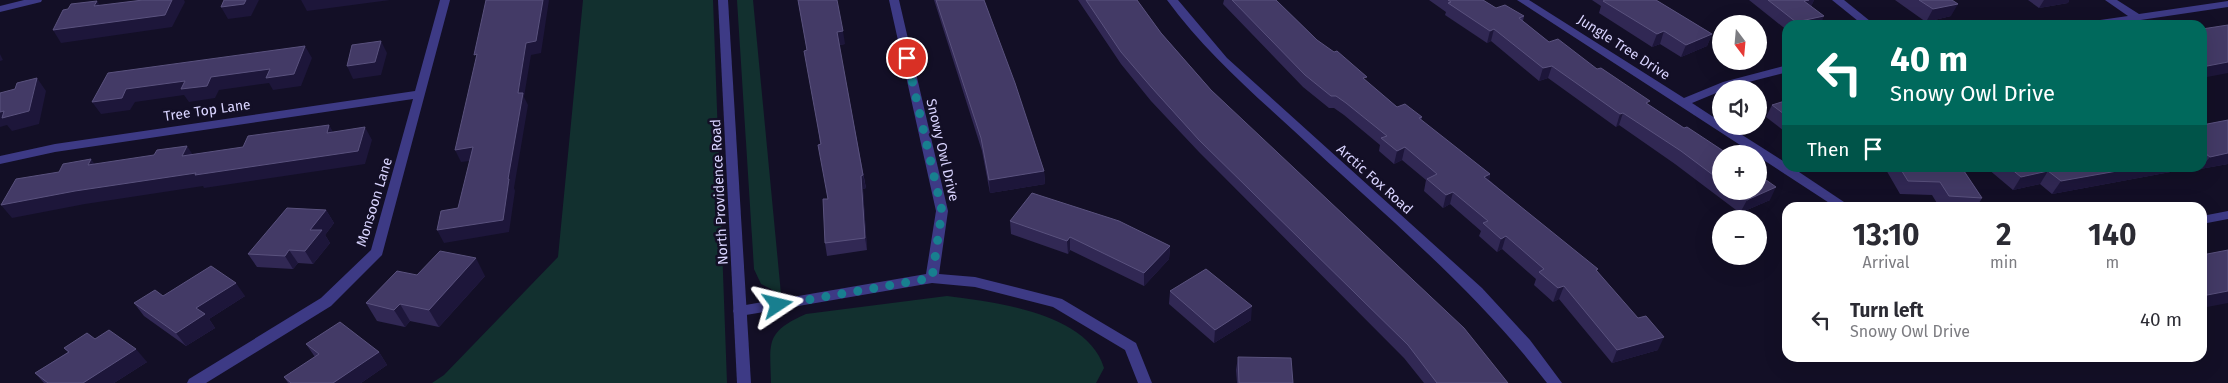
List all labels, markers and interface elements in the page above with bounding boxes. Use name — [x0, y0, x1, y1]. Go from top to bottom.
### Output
street label: Jungle Tree Drive — [1574, 11, 1673, 84]
north arrow — [1712, 15, 1768, 70]
map controls — [1712, 15, 1767, 265]
pin — [886, 37, 928, 79]
text: 40 m — [1890, 38, 1968, 80]
icon: left — [1807, 40, 1872, 105]
icon: arrive — [893, 44, 921, 72]
button: sound — [1712, 80, 1767, 135]
text: Snowy Owl Drive — [1890, 80, 2055, 107]
street label: Tree Top Lane — [162, 96, 252, 125]
street label: Snowy Owl Drive — [922, 97, 963, 203]
street label: North Providence Road — [707, 119, 732, 265]
icon: arrive — [1859, 135, 1887, 163]
text: Then — [1807, 138, 1849, 161]
street label: Arctic Fox Road — [1333, 141, 1416, 218]
button: + — [1712, 145, 1767, 200]
street label: Monsoon Lane — [353, 155, 396, 249]
button: − — [1712, 210, 1767, 265]
text: 13:10 — [1852, 217, 1920, 253]
text: 2 — [1996, 217, 2012, 253]
text: 140 — [2088, 217, 2137, 253]
text: Arrival — [1863, 253, 1909, 272]
text: min — [1990, 253, 2018, 272]
text: m — [2105, 253, 2119, 272]
position arrow — [751, 278, 803, 330]
text: Turn left — [1850, 299, 1924, 322]
icon: left — [1807, 306, 1835, 334]
text: 40 m — [2140, 308, 2182, 331]
text: Snowy Owl Drive — [1850, 322, 1970, 341]

